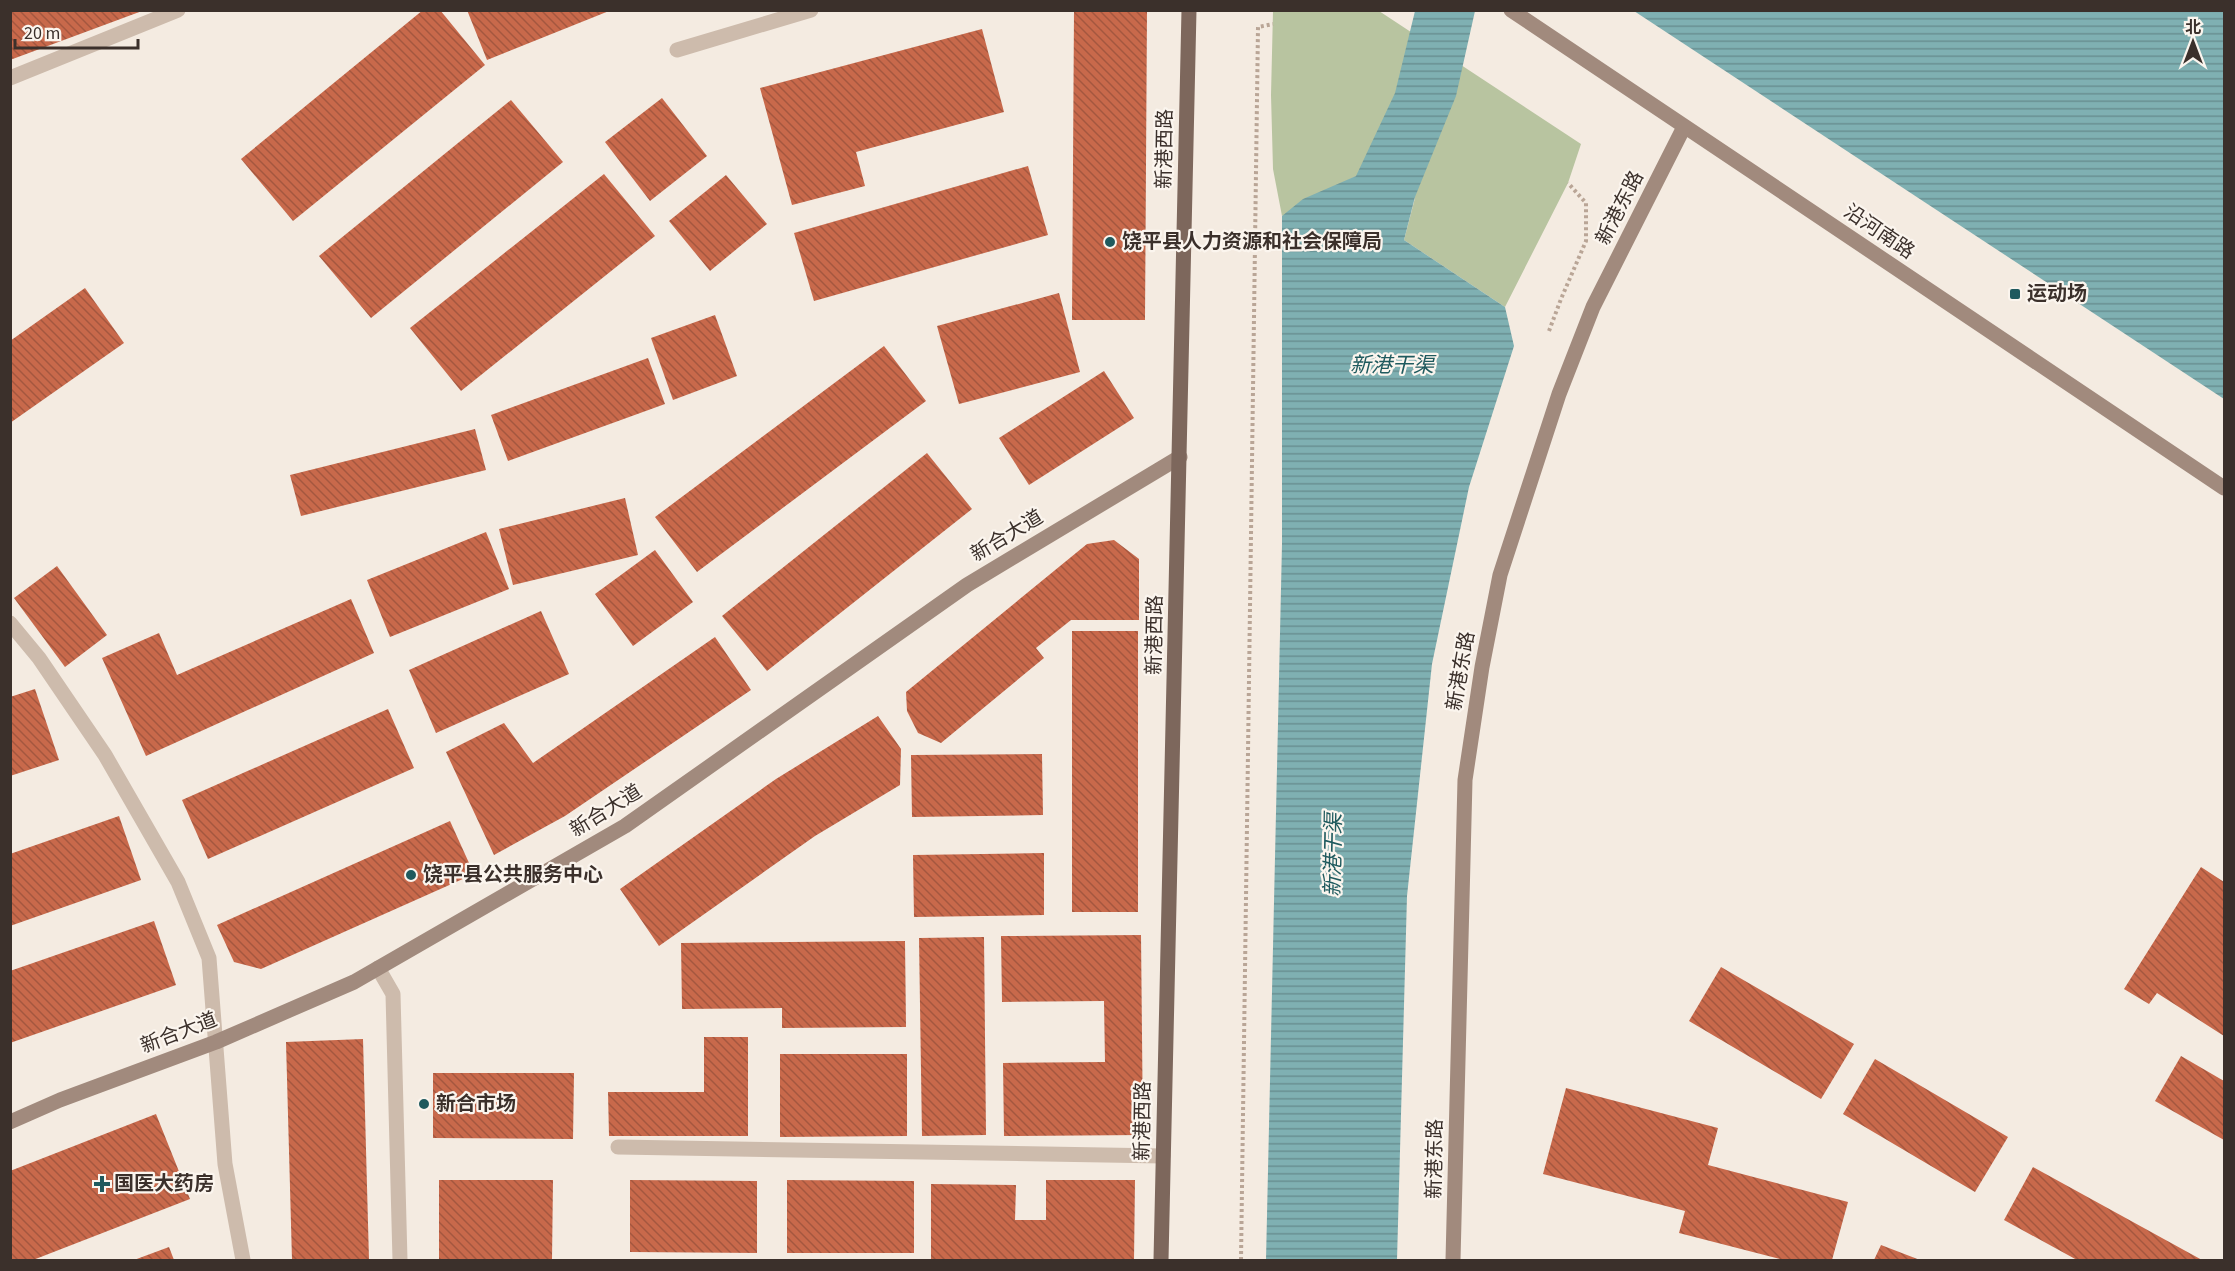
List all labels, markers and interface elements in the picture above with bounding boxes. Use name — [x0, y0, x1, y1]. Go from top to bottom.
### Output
scale bar — [15, 12, 138, 50]
north arrow — [2163, 12, 2223, 72]
text: 北 — [2185, 17, 2201, 39]
text: 20 m — [24, 21, 60, 46]
street label: 新港西路 — [1150, 109, 1180, 189]
street label: 新港东路 — [1589, 166, 1651, 250]
street label: 沿河南路 — [1838, 198, 1920, 266]
place label: 饶平县人力资源和社会保障局 — [1122, 228, 1382, 256]
marker: 饶平县人力资源和社会保障局 — [1103, 235, 1117, 249]
place label: 运动场 — [2027, 280, 2087, 308]
marker: 运动场 — [2008, 287, 2022, 301]
water label: 新港干渠 — [1350, 350, 1437, 380]
street label: 新合大道 — [966, 503, 1048, 569]
street label: 新港西路 — [1140, 595, 1170, 675]
street label: 新港东路 — [1440, 629, 1482, 713]
street label: 新合大道 — [565, 778, 647, 844]
water label: 新港干渠 — [1317, 810, 1349, 897]
place label: 饶平县公共服务中心 — [423, 861, 603, 889]
marker: 饶平县公共服务中心 — [404, 868, 418, 882]
street label: 新合大道 — [137, 1006, 221, 1060]
street label: 新港西路 — [1128, 1081, 1158, 1161]
place label: 新合市场 — [436, 1090, 516, 1118]
marker: 新合市场 — [417, 1097, 431, 1111]
street label: 新港东路 — [1420, 1119, 1450, 1199]
place label: 国医大药房 — [114, 1170, 214, 1198]
marker: 国医大药房 — [95, 1177, 109, 1191]

